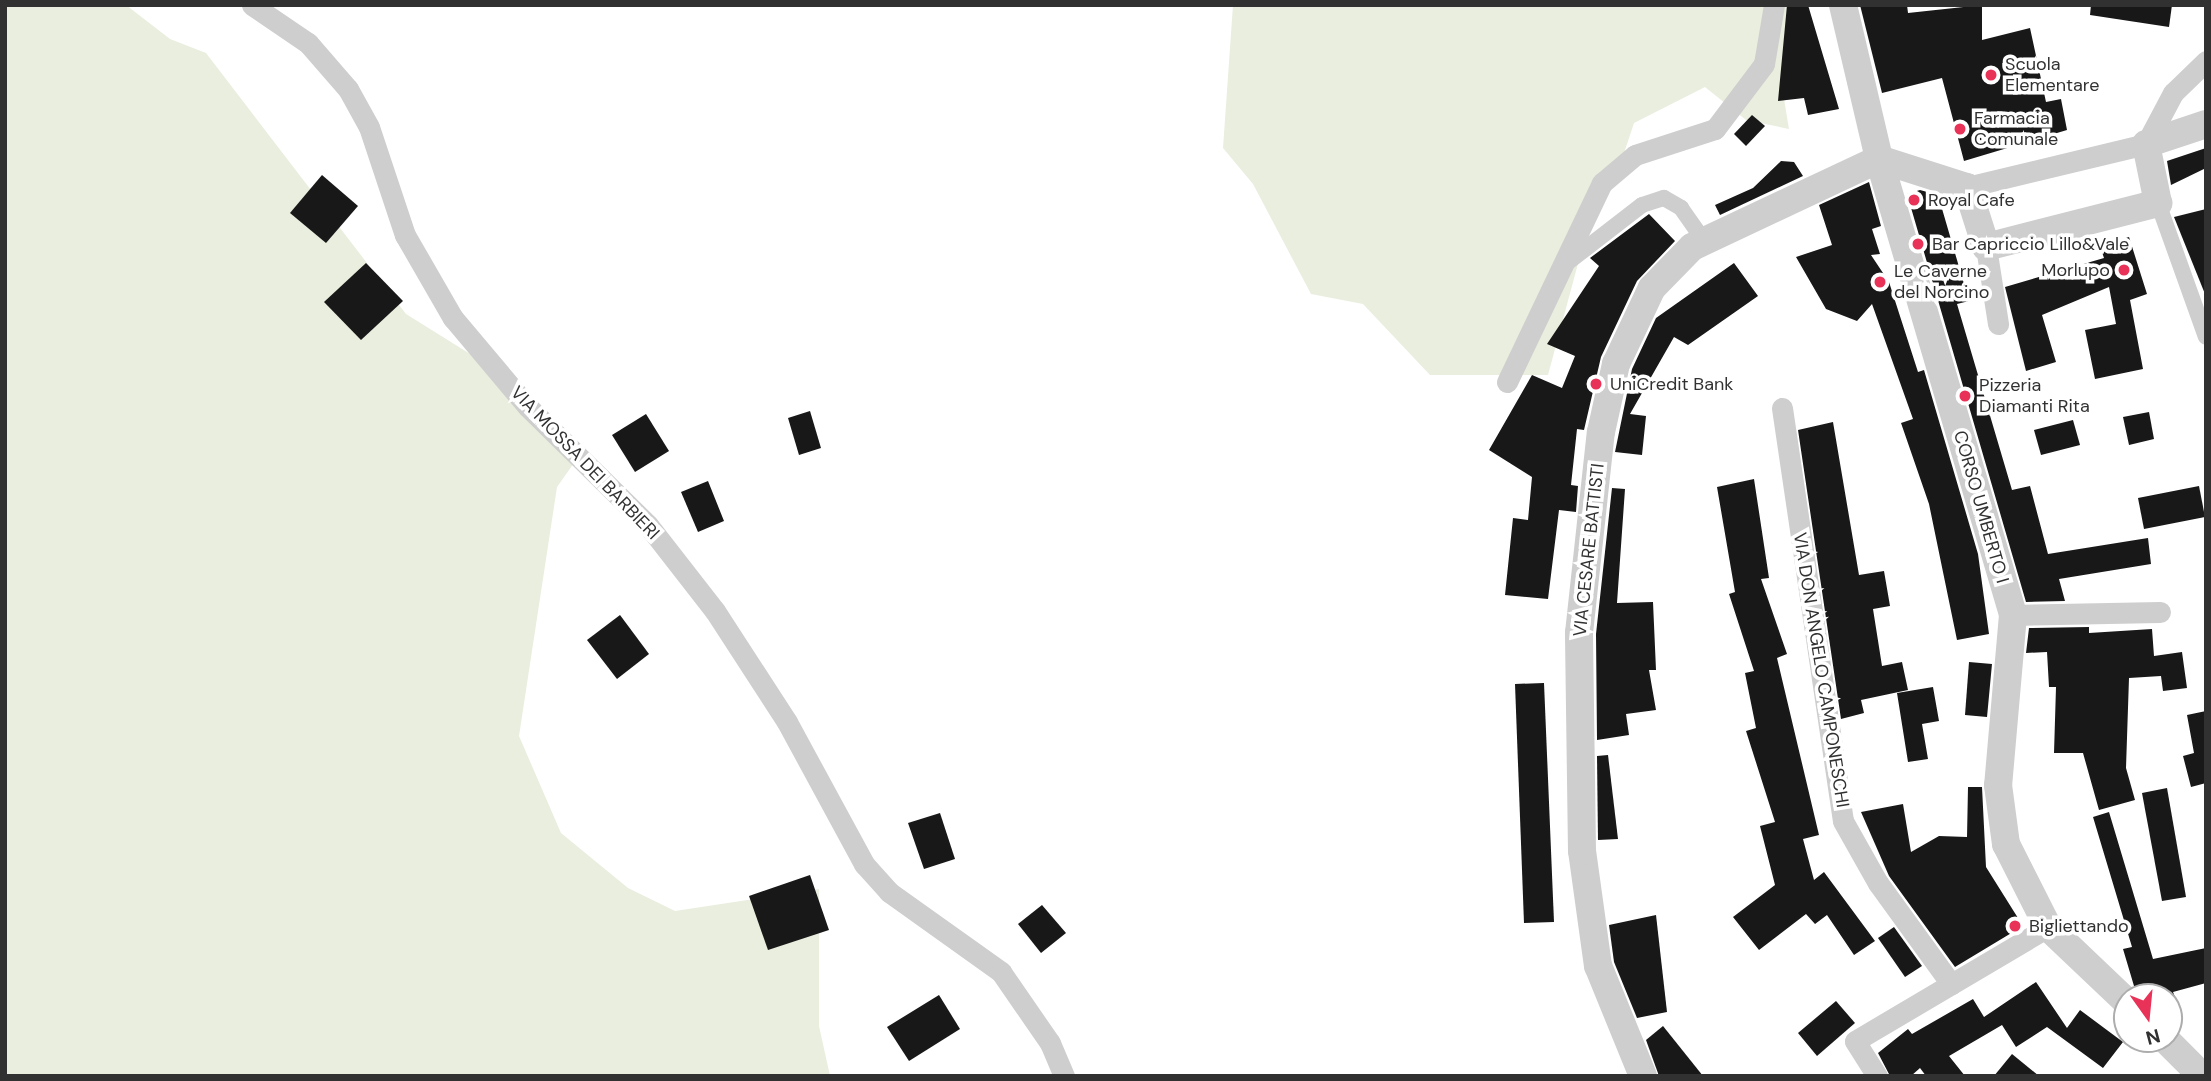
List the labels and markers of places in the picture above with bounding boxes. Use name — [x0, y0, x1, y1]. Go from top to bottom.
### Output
place label: Scuola Elementare — [2005, 54, 2099, 96]
marker: Scuola Elementare — [1983, 67, 1999, 83]
place label: Farmacia Comunale — [1974, 108, 2058, 150]
marker: Farmacia Comunale — [1952, 121, 1968, 137]
place label: Royal Cafe — [1928, 189, 2015, 211]
marker: Royal Cafe — [1906, 192, 1922, 208]
place label: Bar Capriccio Lillo&Vale — [1932, 233, 2129, 255]
marker: Bar Capriccio Lillo&Vale — [1910, 236, 1926, 252]
place label: Morlupo — [2041, 259, 2110, 281]
place label: Le Caverne del Norcino — [1894, 261, 1989, 304]
marker: Morlupo — [2116, 262, 2132, 278]
marker: Le Caverne del Norcino — [1872, 274, 1888, 290]
place label: UniCredit Bank — [1610, 373, 1733, 395]
place label: Pizzeria Diamanti Rita — [1979, 375, 2090, 418]
marker: UniCredit Bank — [1588, 376, 1604, 392]
marker: Pizzeria Diamanti Rita — [1957, 388, 1973, 404]
place label: Bigliettando — [2029, 915, 2129, 937]
marker: Bigliettando — [2007, 918, 2023, 934]

